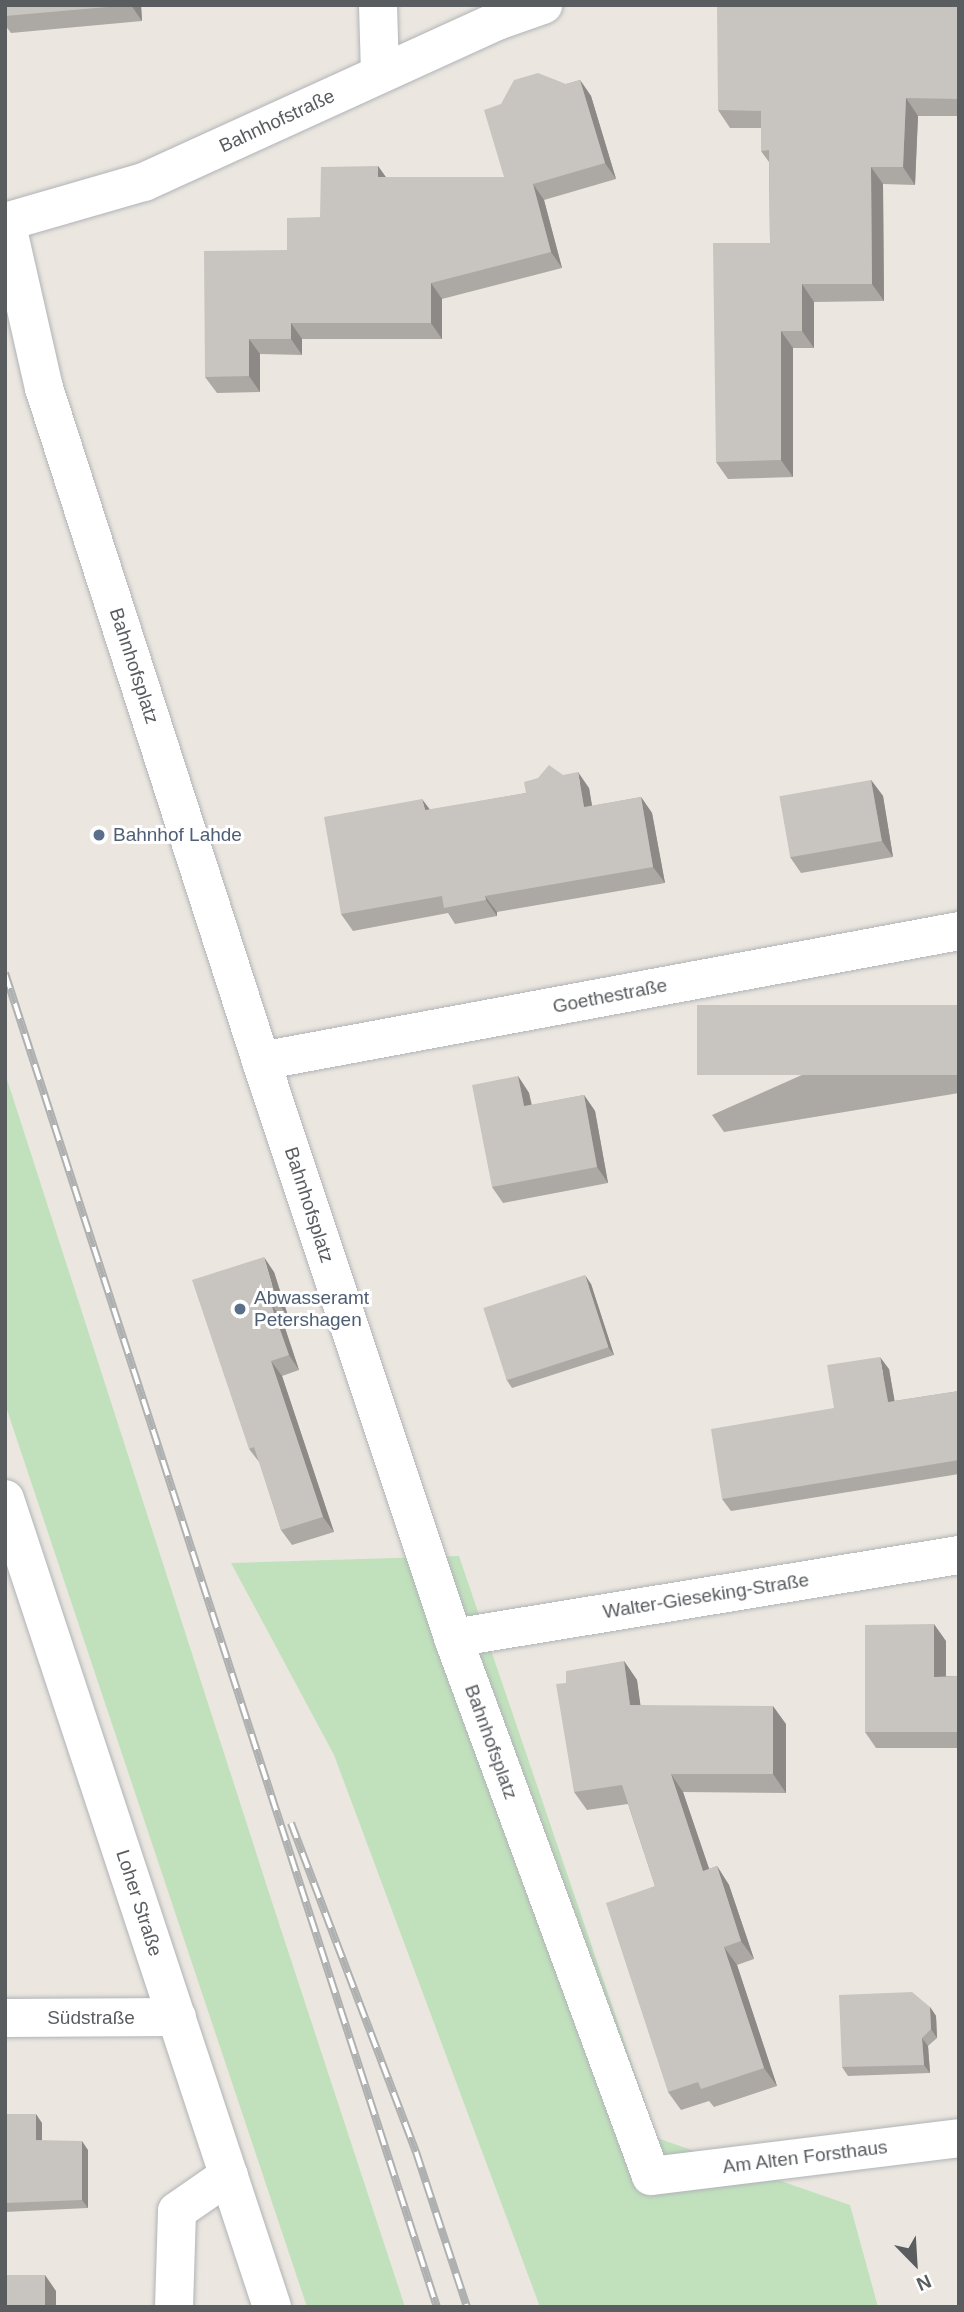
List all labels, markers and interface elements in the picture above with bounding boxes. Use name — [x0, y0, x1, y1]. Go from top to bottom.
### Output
street label: Bahnhofstraße — [216, 84, 338, 158]
street label: Bahnhofsplatz — [105, 605, 163, 727]
place label: Bahnhof Lahde — [113, 824, 242, 846]
marker: Bahnhof Lahde — [91, 827, 107, 843]
street label: Goethestraße — [551, 974, 669, 1018]
street label: Bahnhofsplatz — [280, 1144, 338, 1266]
place label: Abwasseramt Petershagen — [254, 1287, 369, 1331]
marker: Abwasseramt Petershagen — [232, 1301, 248, 1317]
street label: Walter-Gieseking-Straße — [601, 1568, 811, 1624]
street label: Bahnhofsplatz — [460, 1682, 522, 1802]
street label: Loher Straße — [111, 1847, 167, 1959]
street label: Südstraße — [47, 2007, 135, 2029]
street label: Am Alten Forsthaus — [721, 2136, 889, 2178]
north arrow — [880, 2228, 950, 2298]
text: N — [913, 2270, 934, 2295]

